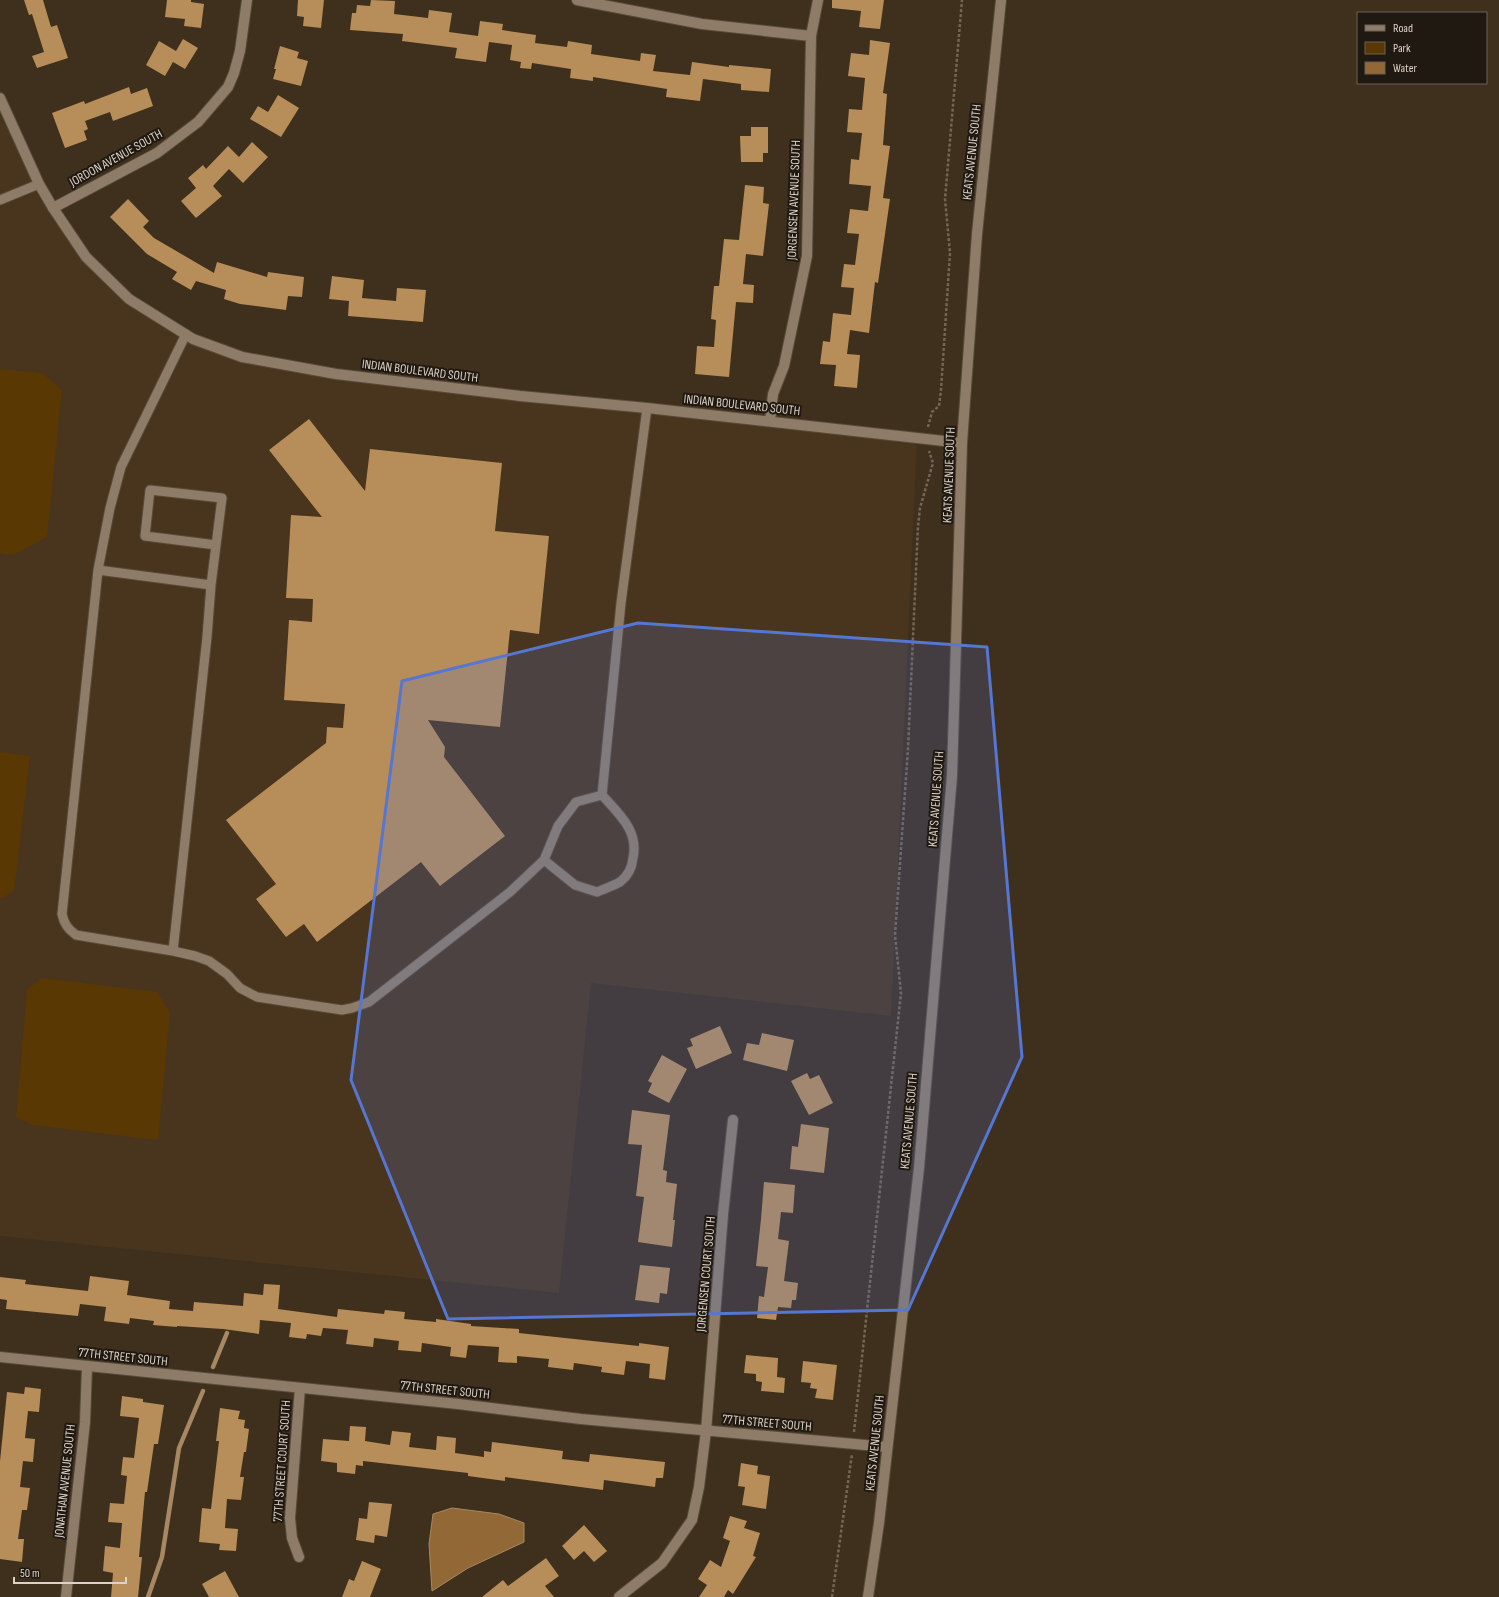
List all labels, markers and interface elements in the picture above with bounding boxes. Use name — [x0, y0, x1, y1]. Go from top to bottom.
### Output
legend — [1357, 12, 1487, 84]
text: Road — [1393, 21, 1413, 36]
text: Park — [1393, 41, 1411, 56]
text: Water — [1393, 61, 1417, 76]
street label: KEATS AVENUE SOUTH — [959, 103, 985, 201]
street label: JORDON AVENUE SOUTH — [66, 126, 165, 191]
street label: JORGENSEN AVENUE SOUTH — [784, 140, 804, 261]
street label: INDIAN BOULEVARD SOUTH — [361, 356, 479, 386]
street label: INDIAN BOULEVARD SOUTH — [683, 391, 801, 419]
street label: KEATS AVENUE SOUTH — [939, 427, 959, 523]
street label: KEATS AVENUE SOUTH — [925, 751, 947, 847]
street label: KEATS AVENUE SOUTH — [897, 1072, 921, 1170]
street label: JORGENSEN COURT SOUTH — [693, 1216, 719, 1333]
street label: 77TH STREET SOUTH — [77, 1344, 169, 1370]
street label: 77TH STREET SOUTH — [399, 1377, 491, 1403]
street label: KEATS AVENUE SOUTH — [862, 1394, 888, 1492]
street label: 77TH STREET COURT SOUTH — [270, 1400, 294, 1522]
street label: 77TH STREET SOUTH — [722, 1411, 812, 1435]
street label: JONATHAN AVENUE SOUTH — [51, 1423, 79, 1540]
scale bar — [14, 1559, 126, 1585]
text: 50 m — [20, 1566, 40, 1581]

